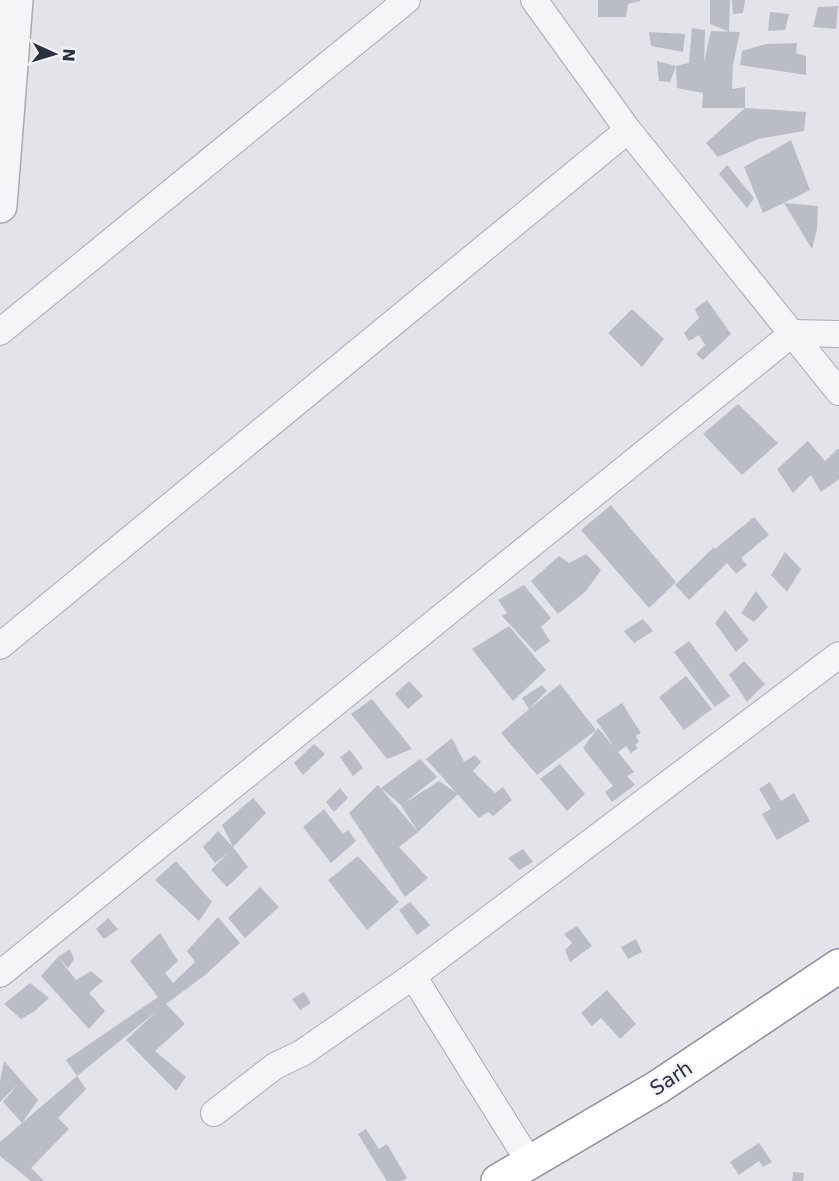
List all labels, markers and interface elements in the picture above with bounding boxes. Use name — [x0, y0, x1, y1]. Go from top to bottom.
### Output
north arrow — [24, 24, 84, 84]
text: N — [59, 48, 78, 62]
street label: Sarh — [645, 1056, 697, 1100]

